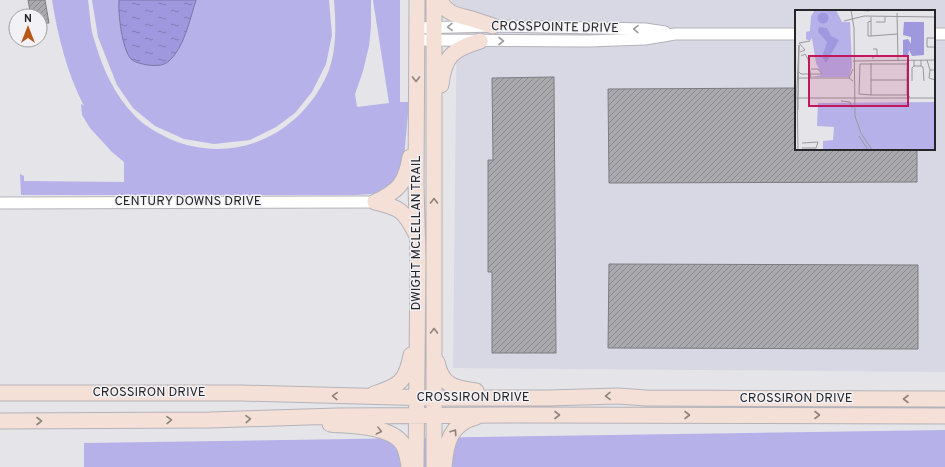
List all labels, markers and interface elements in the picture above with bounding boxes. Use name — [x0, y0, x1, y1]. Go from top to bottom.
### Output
north arrow — [8, 8, 48, 48]
inset map — [795, 10, 935, 150]
text: N — [24, 12, 32, 26]
street label: CROSSPOINTE DRIVE — [491, 19, 619, 37]
one-way arrow — [447, 23, 453, 31]
one-way arrow — [633, 25, 639, 33]
one-way arrow — [498, 37, 504, 45]
one-way arrow — [412, 76, 420, 82]
street label: DWIGHT MCLELLAN TRAIL — [409, 155, 425, 311]
street label: CENTURY DOWNS DRIVE — [115, 194, 261, 210]
one-way arrow — [430, 198, 438, 204]
one-way arrow — [430, 328, 438, 334]
street label: CROSSIRON DRIVE — [92, 385, 206, 401]
street label: CROSSIRON DRIVE — [416, 390, 530, 406]
street label: CROSSIRON DRIVE — [739, 391, 853, 407]
one-way arrow — [332, 392, 338, 400]
one-way arrow — [605, 392, 611, 400]
one-way arrow — [903, 395, 909, 403]
one-way arrow — [554, 411, 560, 419]
one-way arrow — [684, 411, 690, 419]
one-way arrow — [814, 411, 820, 419]
one-way arrow — [245, 414, 251, 423]
one-way arrow — [166, 416, 172, 424]
one-way arrow — [36, 417, 42, 425]
one-way arrow — [376, 426, 382, 434]
one-way arrow — [449, 430, 456, 437]

